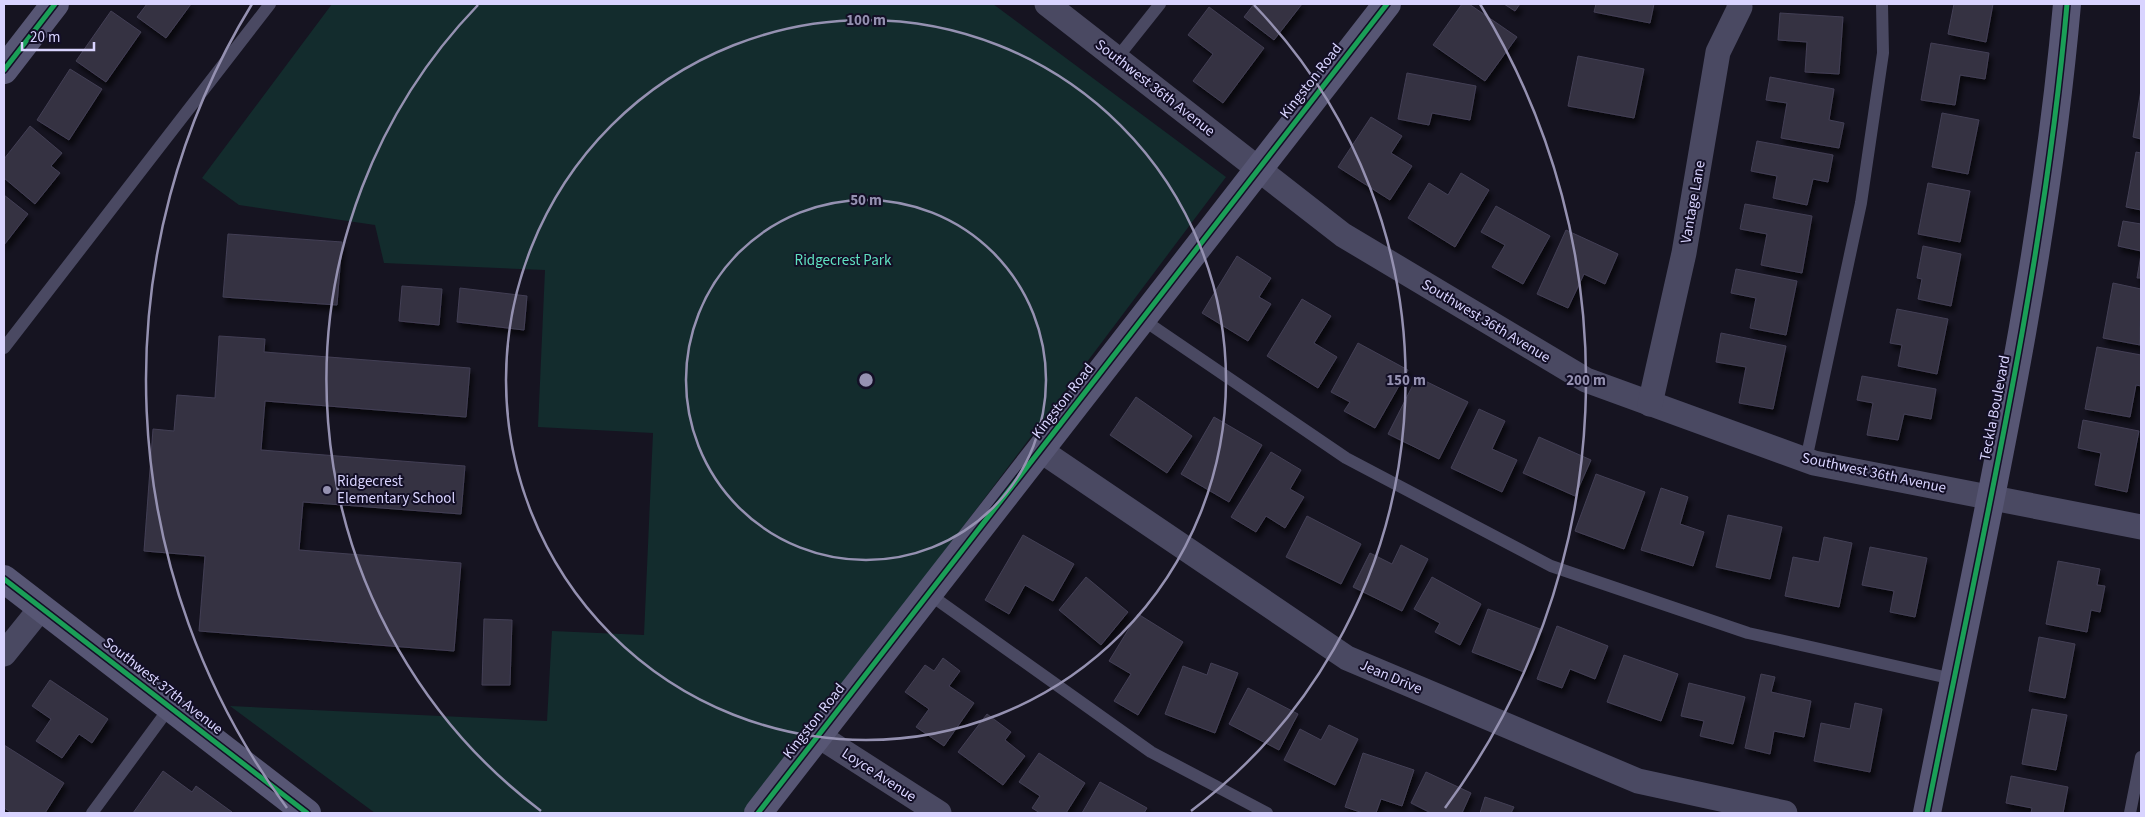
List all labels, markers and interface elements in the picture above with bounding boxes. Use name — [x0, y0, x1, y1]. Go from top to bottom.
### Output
text: 100 m — [846, 10, 886, 31]
scale bar — [22, 20, 95, 52]
text: 20 m — [30, 27, 60, 48]
street label: Southwest 36th Avenue — [1091, 34, 1219, 142]
street label: Kingston Road — [1275, 39, 1347, 123]
street label: Vantage Lane — [1675, 159, 1711, 245]
text: 50 m — [850, 190, 882, 211]
park label: Ridgecrest Park — [795, 250, 892, 271]
street label: Southwest 36th Avenue — [1418, 274, 1554, 368]
street label: Teckla Boulevard — [1974, 353, 2016, 463]
street label: Kingston Road — [1027, 359, 1099, 443]
text: 150 m — [1386, 370, 1426, 391]
text: 200 m — [1566, 370, 1606, 391]
centre of rings — [857, 371, 875, 389]
street label: Southwest 36th Avenue — [1800, 447, 1948, 499]
place label: Ridgecrest Elementary School — [337, 471, 455, 509]
marker: Ridgecrest Elementary School — [321, 484, 333, 496]
street label: Southwest 37th Avenue — [99, 632, 227, 740]
street label: Jean Drive — [1357, 654, 1425, 700]
street label: Kingston Road — [778, 679, 850, 763]
street label: Loyce Avenue — [837, 743, 921, 807]

